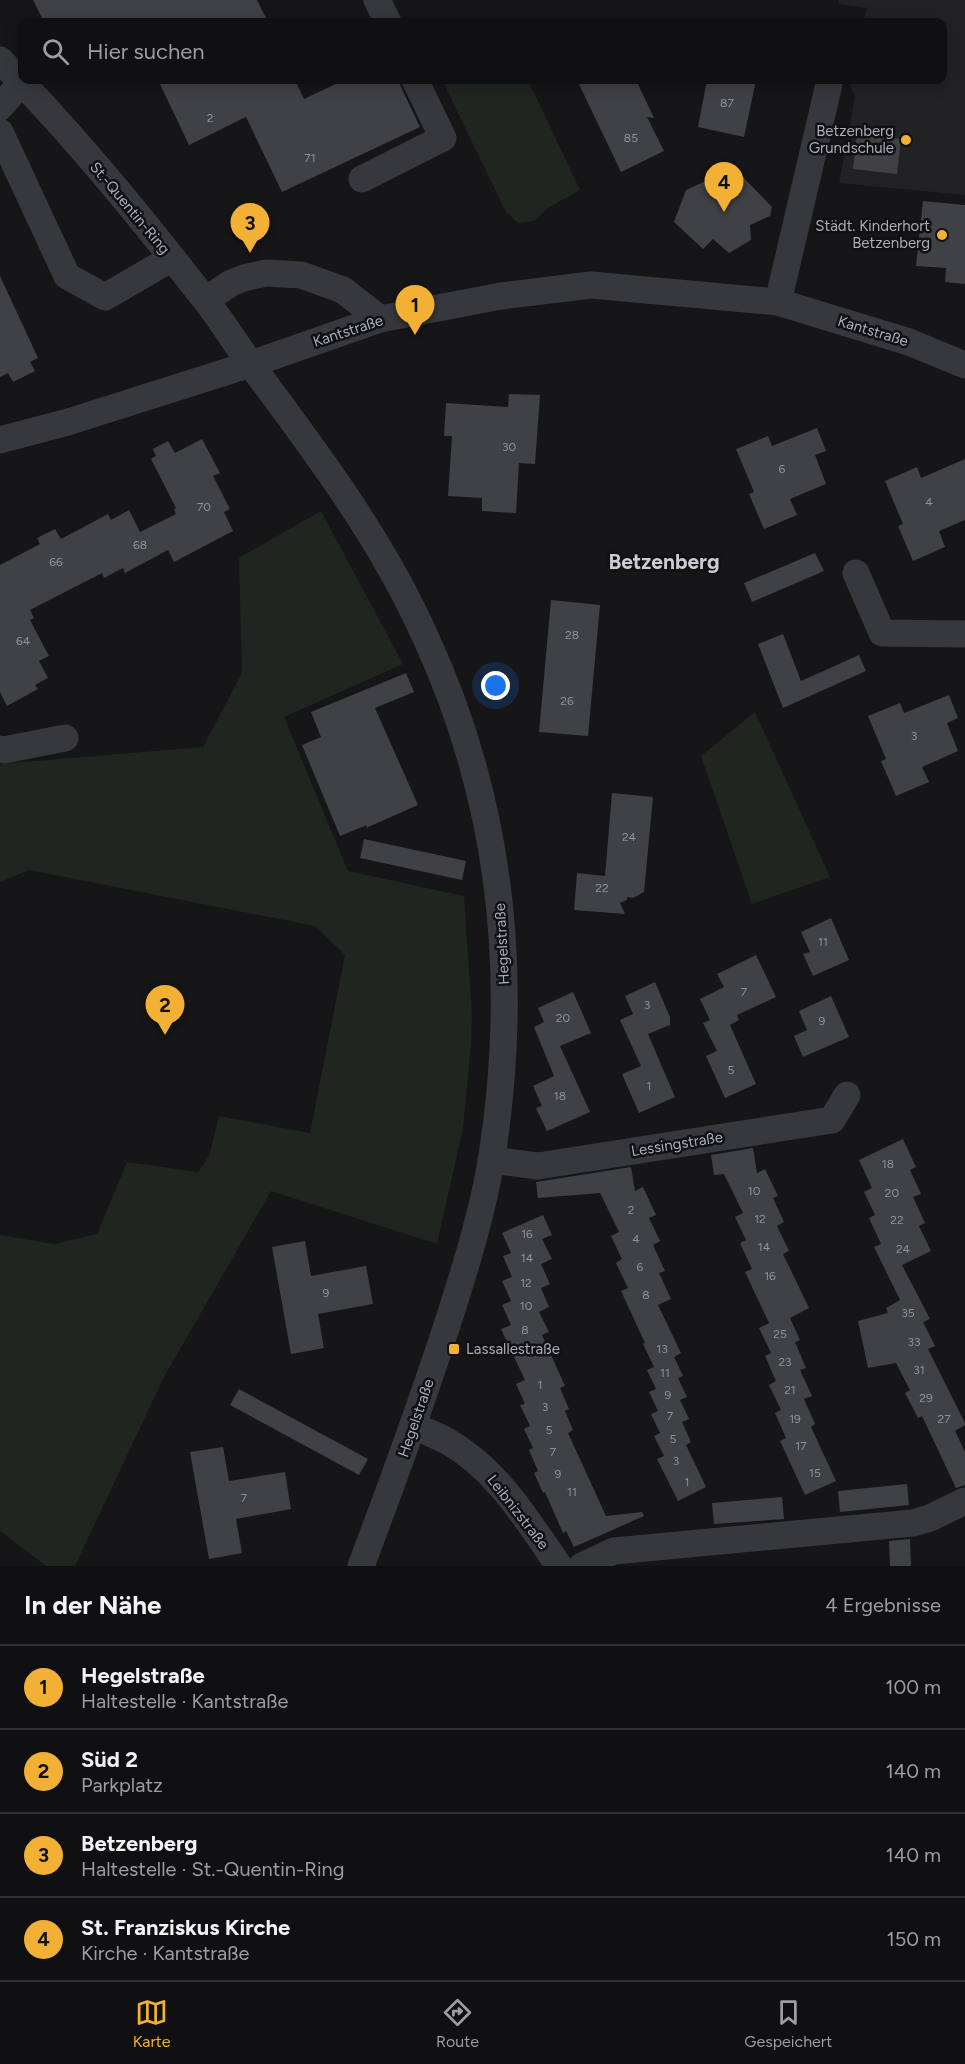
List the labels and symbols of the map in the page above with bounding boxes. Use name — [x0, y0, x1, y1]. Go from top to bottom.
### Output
house number: 87 — [720, 96, 734, 110]
house number: 2 — [207, 111, 213, 125]
place label: Betzenberg Grundschule — [809, 122, 894, 157]
house number: 85 — [624, 131, 638, 145]
marker: Betzenberg Grundschule — [899, 133, 913, 147]
house number: 71 — [304, 151, 316, 165]
street label: St.-Quentin-Ring — [86, 158, 174, 258]
pin: 4 — [704, 162, 744, 212]
pin: 3 — [230, 204, 270, 253]
place label: Städt. Kinderhort Betzenberg — [815, 217, 930, 252]
marker: Städt. Kinderhort Betzenberg — [935, 228, 949, 242]
pin: 1 — [396, 286, 434, 335]
street label: Kantstraße — [311, 311, 385, 351]
street label: Kantstraße — [836, 312, 910, 350]
house number: 30 — [502, 440, 516, 454]
house number: 6 — [779, 462, 786, 476]
house number: 4 — [925, 495, 933, 509]
house number: 70 — [197, 500, 211, 514]
house number: 68 — [133, 538, 147, 552]
district label: Betzenberg — [608, 549, 720, 574]
house number: 66 — [49, 555, 63, 569]
house number: 28 — [565, 628, 579, 642]
house number: 64 — [16, 634, 31, 648]
your location — [481, 671, 510, 700]
house number: 26 — [560, 694, 574, 708]
house number: 3 — [911, 729, 917, 743]
house number: 24 — [622, 830, 637, 844]
house number: 22 — [595, 881, 609, 895]
street label: Hegelstraße — [491, 903, 513, 985]
house number: 11 — [818, 935, 828, 949]
house number: 7 — [741, 985, 748, 999]
pin: 2 — [146, 986, 184, 1035]
house number: 3 — [644, 998, 650, 1012]
house number: 20 — [556, 1011, 571, 1025]
house number: 9 — [819, 1014, 826, 1028]
house number: 5 — [728, 1063, 735, 1077]
house number: 1 — [647, 1079, 651, 1093]
house number: 18 — [554, 1089, 566, 1103]
street label: Lessingstraße — [630, 1128, 724, 1160]
house number: 18 — [882, 1157, 894, 1171]
house number: 10 — [748, 1184, 761, 1198]
house number: 20 — [885, 1186, 900, 1200]
house number: 2 — [628, 1203, 634, 1217]
house number: 12 — [754, 1212, 766, 1226]
house number: 22 — [890, 1213, 904, 1227]
house number: 16 — [521, 1227, 533, 1241]
house number: 4 — [632, 1232, 640, 1246]
house number: 14 — [758, 1240, 771, 1254]
house number: 24 — [896, 1242, 911, 1256]
house number: 14 — [521, 1251, 534, 1265]
house number: 6 — [637, 1260, 644, 1274]
house number: 16 — [764, 1269, 776, 1283]
house number: 12 — [520, 1276, 532, 1290]
house number: 9 — [323, 1286, 330, 1300]
house number: 8 — [642, 1288, 650, 1302]
house number: 10 — [520, 1299, 533, 1313]
house number: 35 — [901, 1306, 915, 1320]
house number: 8 — [521, 1323, 529, 1337]
house number: 25 — [773, 1327, 787, 1341]
house number: 33 — [907, 1335, 921, 1349]
place label: Lassallestraße — [466, 1340, 560, 1358]
marker: Lassallestraße — [447, 1342, 461, 1356]
house number: 13 — [656, 1342, 668, 1356]
house number: 23 — [778, 1355, 792, 1369]
house number: 31 — [913, 1363, 925, 1377]
house number: 11 — [660, 1366, 670, 1380]
street label: Hegelstraße — [394, 1376, 438, 1460]
house number: 1 — [538, 1378, 542, 1392]
house number: 21 — [784, 1383, 796, 1397]
house number: 9 — [665, 1388, 672, 1402]
house number: 29 — [919, 1391, 933, 1405]
house number: 3 — [542, 1400, 548, 1414]
house number: 7 — [667, 1409, 674, 1423]
house number: 19 — [789, 1412, 801, 1426]
house number: 27 — [937, 1412, 951, 1426]
house number: 5 — [546, 1423, 553, 1437]
house number: 5 — [670, 1432, 677, 1446]
house number: 17 — [795, 1439, 807, 1453]
house number: 7 — [550, 1445, 557, 1459]
house number: 3 — [673, 1454, 679, 1468]
house number: 15 — [809, 1466, 821, 1480]
house number: 9 — [555, 1467, 562, 1481]
street label: Leibnizstraße — [483, 1471, 553, 1553]
house number: 1 — [685, 1475, 689, 1489]
house number: 11 — [567, 1485, 577, 1499]
house number: 7 — [241, 1491, 248, 1505]

